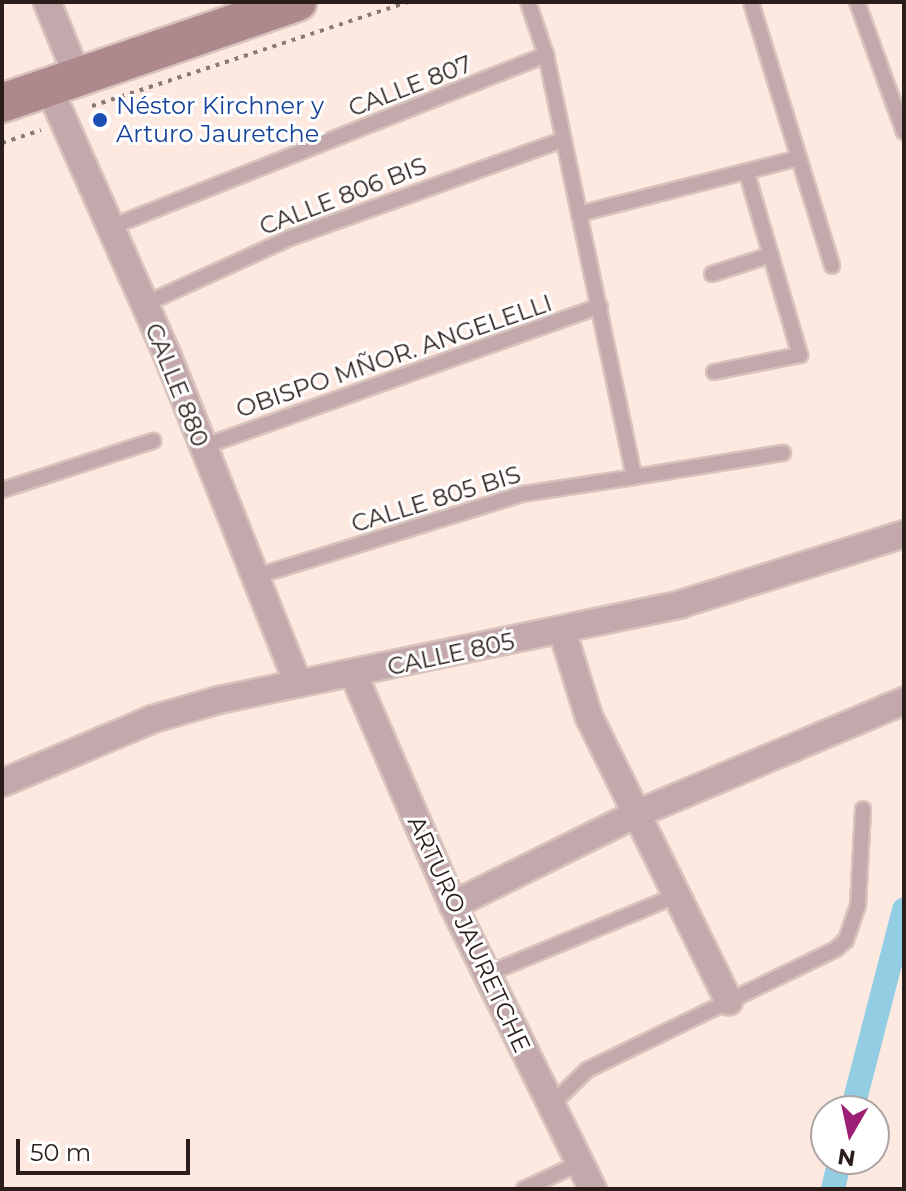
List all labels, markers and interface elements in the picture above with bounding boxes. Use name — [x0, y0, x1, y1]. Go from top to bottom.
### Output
street label: CALLE 807 — [344, 49, 476, 123]
place label: Néstor Kirchner y Arturo Jauretche — [116, 92, 324, 148]
marker: Néstor Kirchner y Arturo Jauretche — [91, 111, 109, 129]
street label: CALLE 806 BIS — [255, 151, 431, 241]
street label: OBISPO MÑOR. ANGELELLI — [232, 288, 556, 424]
street label: CALLE 880 — [139, 319, 215, 451]
street label: CALLE 805 BIS — [348, 460, 524, 538]
street label: CALLE 805 — [385, 626, 517, 682]
street label: ARTURO JAURETCHE — [402, 811, 536, 1057]
north arrow — [810, 1095, 890, 1175]
scale bar — [20, 1123, 194, 1173]
text: 50 m — [30, 1138, 91, 1167]
text: N — [836, 1142, 857, 1172]

